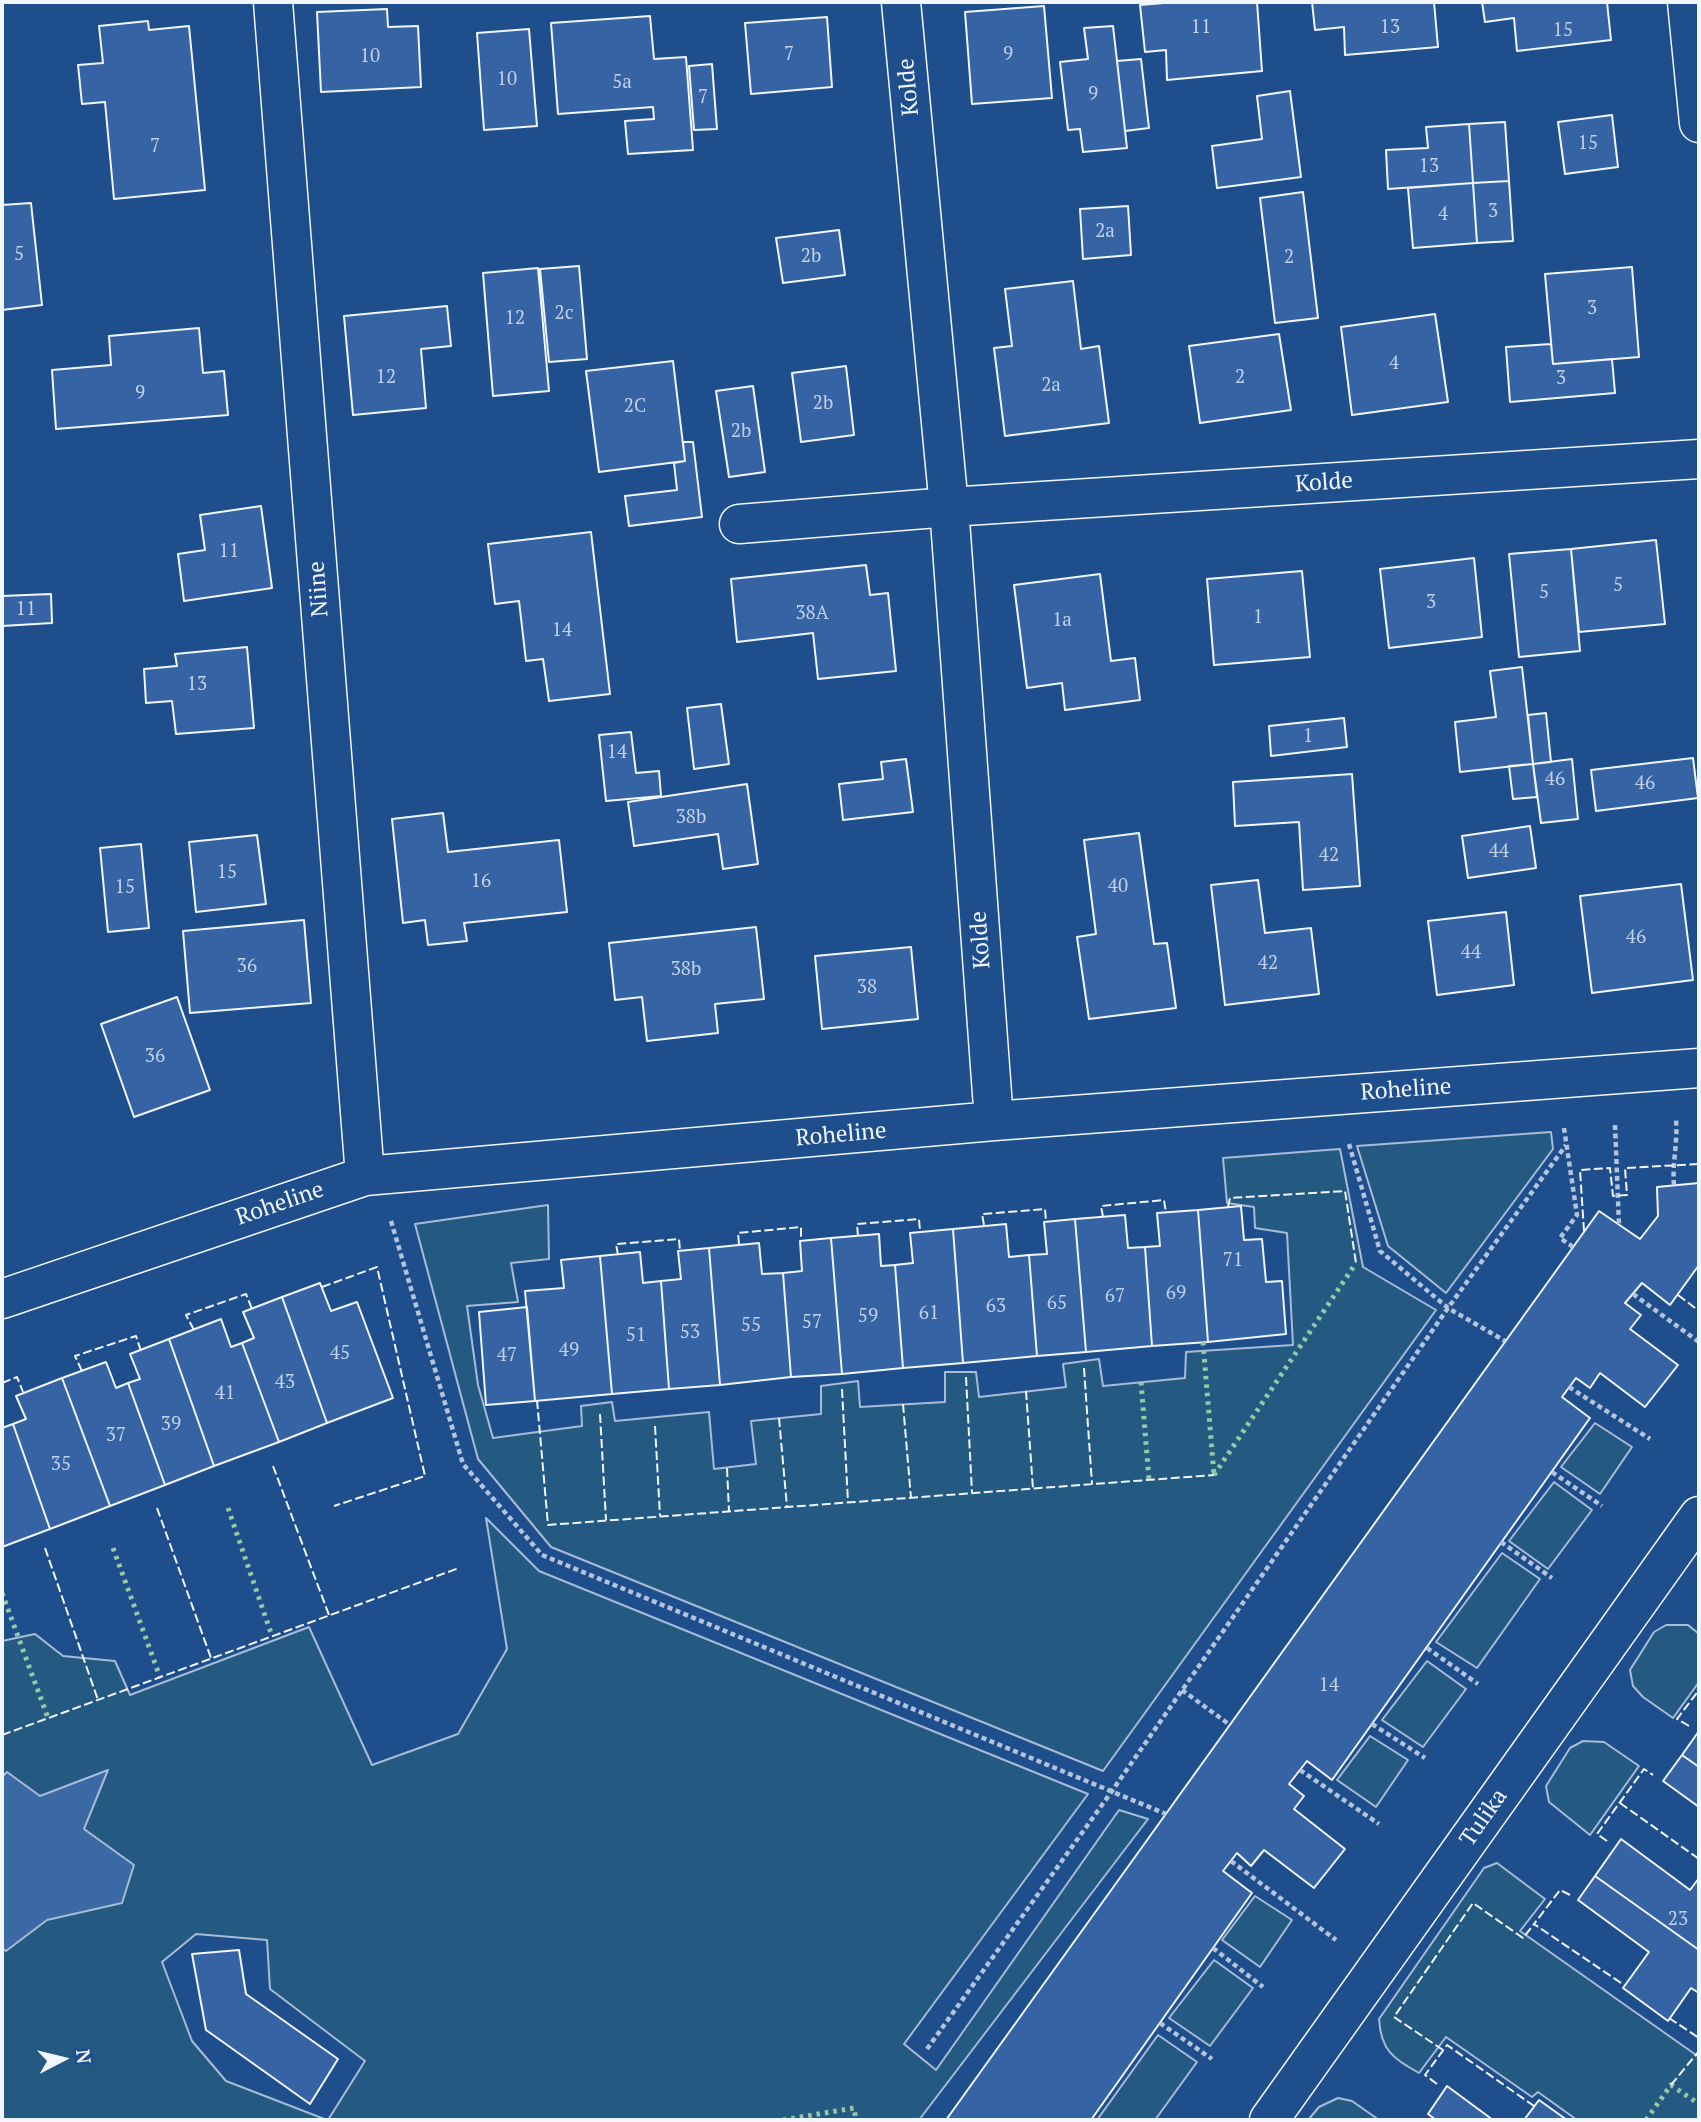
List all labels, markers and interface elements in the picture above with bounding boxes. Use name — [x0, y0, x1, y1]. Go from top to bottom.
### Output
house number: 11 — [1191, 17, 1211, 39]
house number: 13 — [1380, 17, 1400, 39]
house number: 15 — [1553, 20, 1573, 42]
house number: 7 — [784, 44, 794, 66]
house number: 9 — [1003, 44, 1013, 66]
house number: 10 — [360, 46, 380, 68]
street label: Kolde — [893, 57, 925, 117]
house number: 10 — [497, 69, 517, 91]
house number: 5a — [612, 72, 632, 94]
house number: 9 — [1088, 84, 1098, 106]
house number: 7 — [698, 87, 708, 109]
house number: 15 — [1578, 133, 1598, 155]
house number: 7 — [150, 136, 160, 158]
house number: 13 — [1419, 156, 1439, 178]
house number: 3 — [1488, 201, 1498, 223]
house number: 4 — [1438, 204, 1448, 226]
house number: 2a — [1095, 221, 1115, 243]
house number: 5 — [14, 244, 24, 266]
house number: 2b — [801, 246, 821, 268]
house number: 2 — [1284, 247, 1294, 269]
house number: 3 — [1587, 298, 1597, 320]
house number: 2c — [555, 303, 573, 325]
house number: 12 — [505, 308, 525, 330]
house number: 4 — [1389, 353, 1399, 375]
house number: 12 — [376, 367, 396, 389]
house number: 2 — [1235, 367, 1245, 389]
house number: 3 — [1556, 368, 1566, 390]
house number: 2a — [1041, 375, 1061, 397]
house number: 9 — [135, 383, 145, 405]
house number: 2b — [813, 393, 833, 415]
house number: 2C — [624, 396, 646, 418]
house number: 2b — [731, 421, 751, 443]
street label: Kolde — [1294, 467, 1354, 499]
house number: 11 — [219, 541, 239, 563]
street label: Niine — [303, 560, 335, 618]
house number: 5 — [1613, 575, 1623, 597]
house number: 5 — [1539, 582, 1549, 604]
house number: 3 — [1426, 592, 1436, 614]
house number: 11 — [16, 599, 36, 621]
house number: 38A — [795, 603, 829, 625]
house number: 1 — [1253, 607, 1263, 629]
house number: 1a — [1052, 610, 1072, 632]
house number: 14 — [552, 620, 572, 642]
house number: 13 — [187, 674, 207, 696]
house number: 1 — [1303, 726, 1313, 748]
house number: 14 — [607, 742, 627, 764]
house number: 46 — [1545, 769, 1565, 791]
house number: 46 — [1635, 773, 1655, 795]
house number: 38b — [676, 807, 706, 829]
house number: 44 — [1489, 841, 1509, 863]
house number: 42 — [1319, 845, 1339, 867]
house number: 15 — [217, 862, 237, 884]
house number: 16 — [471, 871, 491, 893]
house number: 40 — [1108, 876, 1128, 898]
house number: 15 — [115, 877, 135, 899]
street label: Kolde — [965, 910, 997, 970]
house number: 46 — [1626, 927, 1646, 949]
house number: 44 — [1461, 942, 1481, 964]
house number: 42 — [1258, 953, 1278, 975]
house number: 36 — [237, 956, 257, 978]
house number: 38b — [671, 959, 701, 981]
house number: 38 — [857, 977, 877, 999]
house number: 36 — [145, 1046, 165, 1068]
street label: Roheline — [1360, 1073, 1452, 1107]
street label: Roheline — [794, 1117, 888, 1153]
street label: Roheline — [232, 1176, 328, 1232]
house number: 71 — [1223, 1250, 1243, 1272]
house number: 69 — [1166, 1283, 1186, 1305]
house number: 67 — [1105, 1286, 1125, 1308]
house number: 65 — [1047, 1293, 1067, 1315]
house number: 63 — [986, 1296, 1006, 1318]
house number: 61 — [919, 1303, 939, 1325]
house number: 59 — [858, 1306, 878, 1328]
house number: 57 — [802, 1312, 822, 1334]
house number: 55 — [741, 1315, 761, 1337]
house number: 53 — [680, 1322, 700, 1344]
house number: 51 — [626, 1325, 646, 1347]
house number: 49 — [559, 1340, 579, 1362]
house number: 45 — [330, 1343, 350, 1365]
house number: 47 — [497, 1345, 517, 1367]
house number: 43 — [275, 1372, 295, 1394]
house number: 41 — [215, 1383, 235, 1405]
house number: 39 — [161, 1414, 181, 1436]
house number: 37 — [106, 1425, 126, 1447]
house number: 35 — [51, 1454, 71, 1476]
house number: 14 — [1319, 1675, 1339, 1697]
street label: Tulika — [1454, 1784, 1514, 1852]
house number: 23 — [1668, 1909, 1688, 1931]
north arrow — [28, 2024, 98, 2094]
text: N — [71, 2048, 98, 2065]

